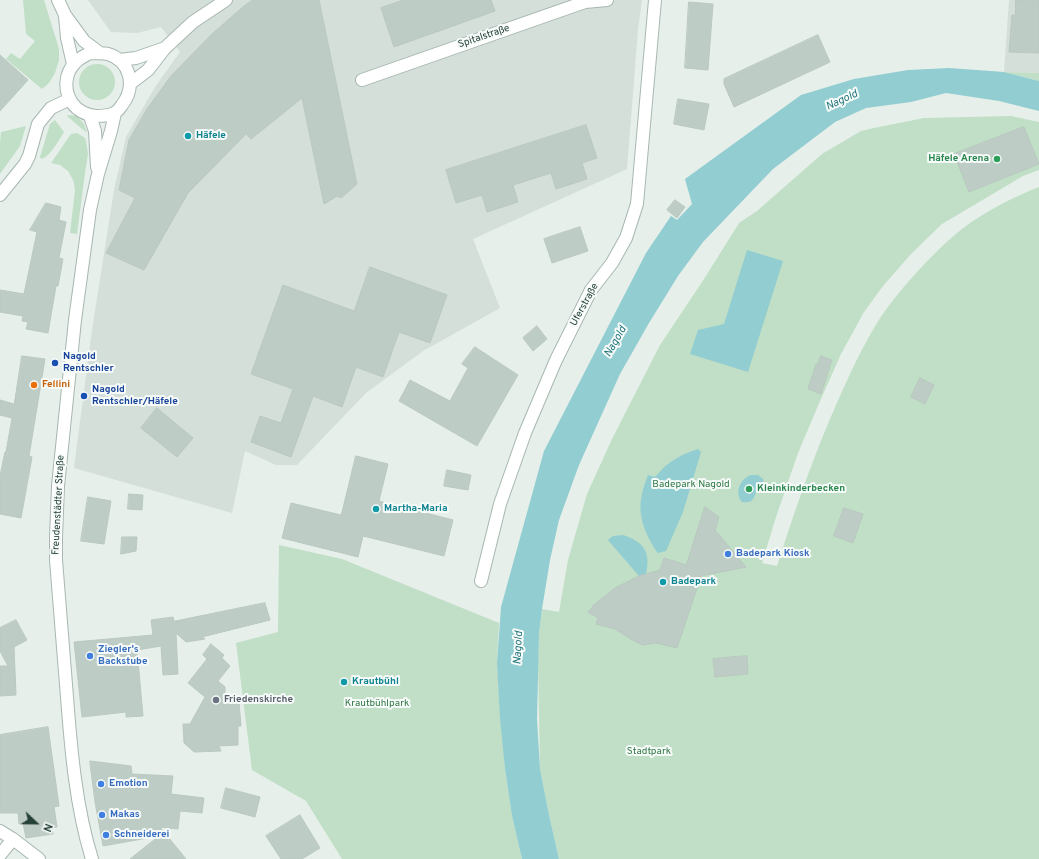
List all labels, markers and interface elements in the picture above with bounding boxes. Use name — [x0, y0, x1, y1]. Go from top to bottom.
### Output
street label: Spitalstraße — [457, 23, 511, 51]
water label: Nagold — [824, 88, 860, 114]
place label: Häfele — [196, 130, 226, 142]
marker: Häfele — [183, 131, 193, 141]
place label: Häfele Arena — [928, 153, 989, 165]
marker: Häfele Arena — [992, 154, 1002, 164]
street label: Uferstraße — [568, 282, 602, 328]
water label: Nagold — [602, 324, 630, 360]
place label: Nagold Rentschler — [63, 351, 114, 374]
marker: Nagold Rentschler — [50, 358, 60, 368]
place label: Fellini — [42, 379, 70, 391]
marker: Fellini — [29, 380, 39, 390]
place label: Nagold Rentschler/Häfele — [92, 384, 178, 408]
marker: Nagold Rentschler/Häfele — [79, 391, 89, 401]
street label: Freudenstädter Straße — [50, 455, 68, 555]
park label: Badepark Nagold — [652, 479, 730, 491]
place label: Kleinkinderbecken — [757, 483, 845, 495]
marker: Kleinkinderbecken — [744, 484, 754, 494]
place label: Martha-Maria — [384, 503, 448, 515]
marker: Martha-Maria — [371, 504, 381, 514]
place label: Badepark Kiosk — [736, 548, 810, 560]
marker: Badepark Kiosk — [723, 549, 733, 559]
place label: Badepark — [671, 576, 716, 588]
marker: Badepark — [658, 577, 668, 587]
water label: Nagold — [512, 631, 526, 665]
place label: Ziegler's Backstube — [98, 644, 148, 668]
marker: Ziegler's Backstube — [85, 651, 95, 661]
place label: Krautbühl — [352, 676, 399, 688]
marker: Krautbühl — [339, 677, 349, 687]
place label: Friedenskirche — [224, 694, 293, 706]
marker: Friedenskirche — [211, 695, 221, 705]
park label: Krautbühlpark — [345, 698, 409, 710]
park label: Stadtpark — [627, 746, 671, 758]
place label: Emotion — [109, 778, 148, 790]
marker: Emotion — [96, 779, 106, 789]
north arrow — [16, 803, 56, 843]
place label: Makas — [110, 809, 140, 821]
marker: Makas — [97, 810, 107, 820]
text: N — [39, 821, 55, 834]
place label: Schneiderei — [114, 829, 169, 841]
marker: Schneiderei — [101, 830, 111, 840]

